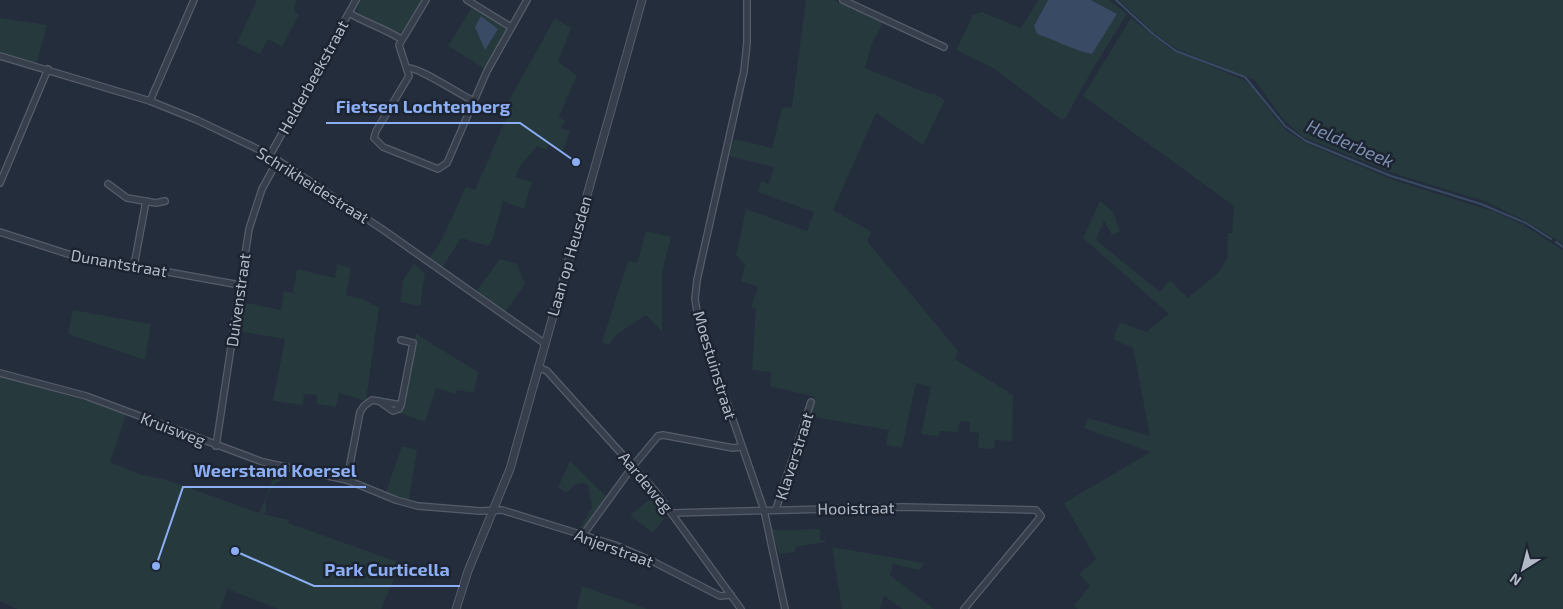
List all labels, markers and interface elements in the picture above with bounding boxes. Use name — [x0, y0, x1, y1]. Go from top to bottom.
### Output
street label: Helderbeekstraat — [273, 17, 352, 137]
callout: Fietsen Lochtenberg — [326, 90, 520, 123]
text: Fietsen Lochtenberg — [336, 95, 511, 117]
water label: Helderbeek — [1303, 114, 1397, 172]
street label: Schrikheidestraat — [254, 142, 373, 227]
street label: Laan op Heusden — [542, 194, 595, 318]
street label: Dunantstraat — [69, 245, 169, 280]
street label: Duivenstraat — [222, 252, 253, 348]
street label: Moestuinstraat — [690, 308, 741, 421]
street label: Kruisweg — [138, 408, 208, 450]
street label: Klaverstraat — [770, 410, 817, 502]
street label: Aardeweg — [616, 447, 677, 516]
callout: Weerstand Koersel — [183, 454, 366, 487]
text: Weerstand Koersel — [193, 459, 357, 481]
street label: Hooistraat — [817, 497, 895, 518]
street label: Anjerstraat — [572, 524, 656, 572]
north arrow — [1498, 544, 1548, 594]
callout: Park Curticella — [314, 553, 460, 586]
text: Park Curticella — [324, 558, 450, 580]
text: N — [1506, 570, 1524, 590]

